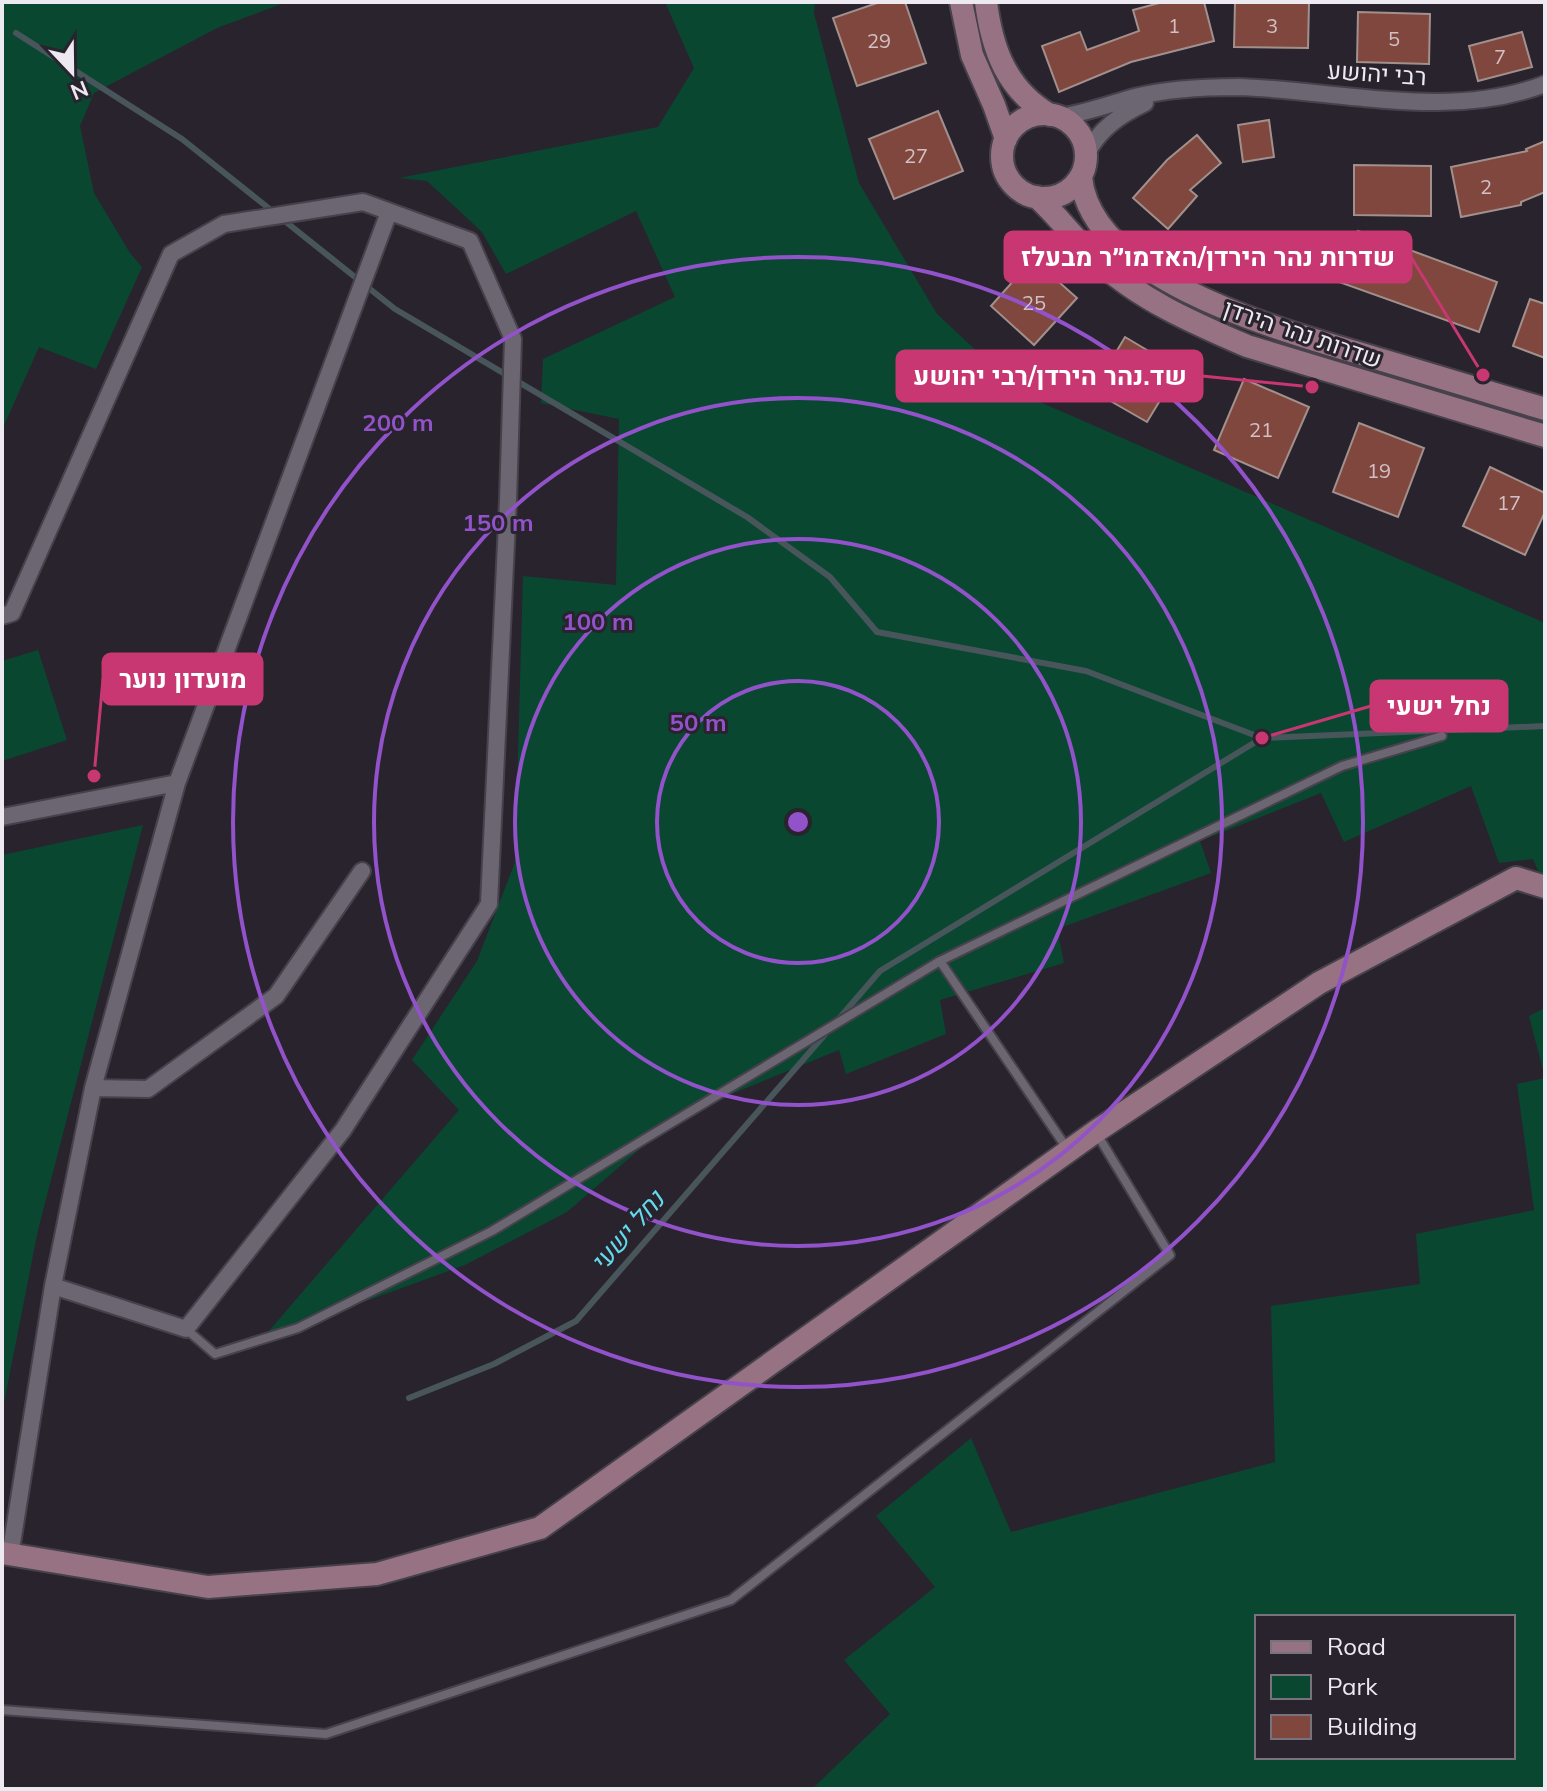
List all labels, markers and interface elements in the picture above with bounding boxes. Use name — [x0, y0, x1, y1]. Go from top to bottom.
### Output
house number: 1 — [1168, 13, 1180, 38]
house number: 3 — [1266, 13, 1278, 38]
house number: 5 — [1388, 26, 1400, 51]
house number: 29 — [867, 28, 891, 53]
north arrow — [32, 32, 112, 112]
house number: 7 — [1494, 44, 1506, 69]
street label: רבי יהושע — [1326, 55, 1428, 91]
text: N — [67, 74, 92, 107]
house number: 27 — [904, 143, 928, 168]
house number: 2 — [1480, 174, 1492, 199]
callout: שדרות נהר הירדן/האדמו״ר מבעלז — [1005, 232, 1411, 282]
text: שדרות נהר הירדן/האדמו״ר מבעלז — [1021, 240, 1395, 273]
house number: 25 — [1022, 290, 1046, 315]
street label: שדרות נהר הירדן — [1220, 292, 1386, 374]
callout: שד.נהר הירדן/רבי יהושע — [897, 351, 1202, 401]
text: שד.נהר הירדן/רבי יהושע — [913, 359, 1187, 392]
text: 200 m — [362, 407, 434, 437]
house number: 21 — [1249, 417, 1273, 442]
house number: 19 — [1367, 458, 1391, 483]
house number: 17 — [1497, 490, 1521, 515]
text: 150 m — [462, 507, 534, 537]
text: 100 m — [562, 606, 634, 636]
callout: מועדון נוער — [103, 654, 262, 704]
text: מועדון נוער — [119, 662, 247, 695]
callout: נחל ישעי — [1371, 681, 1507, 731]
text: נחל ישעי — [1387, 689, 1491, 722]
text: 50 m — [670, 707, 726, 737]
centre of rings — [784, 808, 812, 836]
water label: נחל ישעי — [583, 1182, 672, 1278]
legend — [1255, 1615, 1515, 1759]
text: Road — [1327, 1631, 1386, 1661]
text: Park — [1327, 1671, 1378, 1701]
text: Building — [1327, 1711, 1417, 1741]

